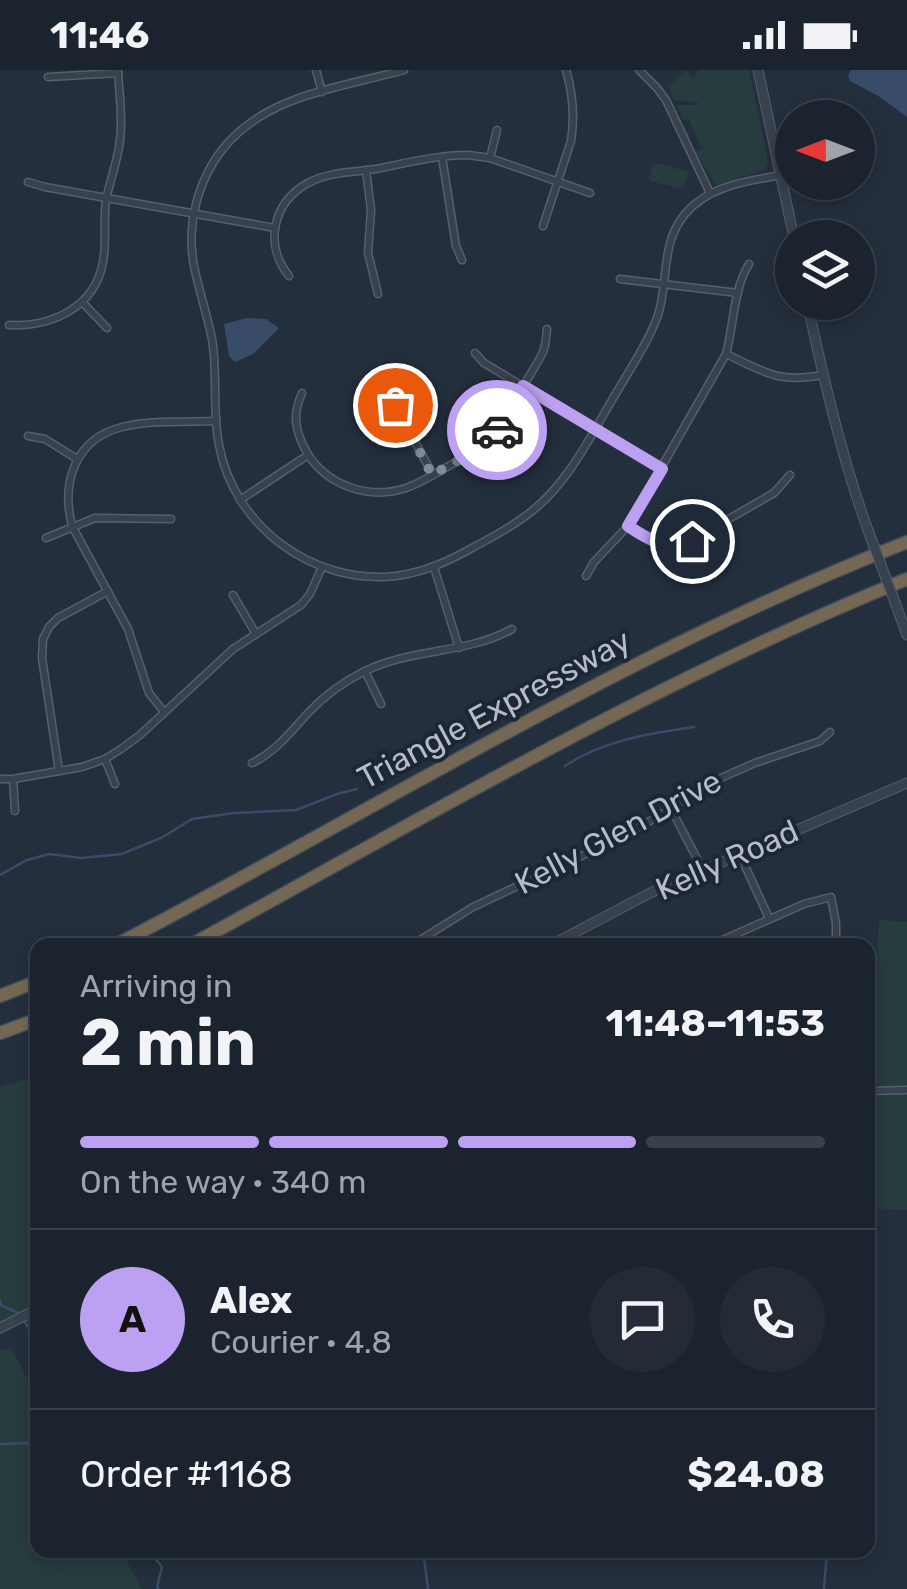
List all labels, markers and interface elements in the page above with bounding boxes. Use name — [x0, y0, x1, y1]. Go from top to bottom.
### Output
text: 11:46 — [50, 12, 150, 58]
north arrow — [775, 100, 875, 200]
map controls — [775, 100, 875, 320]
button: layers — [775, 220, 875, 320]
pin — [353, 363, 438, 448]
icon: bag — [368, 378, 423, 433]
courier — [447, 380, 547, 480]
icon: car — [470, 403, 525, 458]
pin — [650, 499, 735, 584]
icon: home — [665, 514, 720, 569]
street label: Triangle Expressway — [351, 621, 637, 797]
street label: Kelly Glen Drive — [508, 762, 728, 902]
street label: Kelly Road — [650, 812, 804, 908]
text: Arriving in — [80, 967, 232, 1005]
text: 11:48–11:53 — [605, 1000, 825, 1046]
text: 2 min — [80, 1004, 256, 1081]
text: On the way · 340 m — [80, 1163, 367, 1201]
button: chat — [590, 1267, 695, 1372]
button: phone — [720, 1267, 825, 1372]
text: Alex — [210, 1277, 292, 1323]
text: A — [119, 1296, 146, 1342]
text: Courier · 4.8 — [210, 1323, 392, 1361]
text: Order #1168 — [80, 1451, 293, 1497]
text: $24.08 — [687, 1451, 825, 1497]

